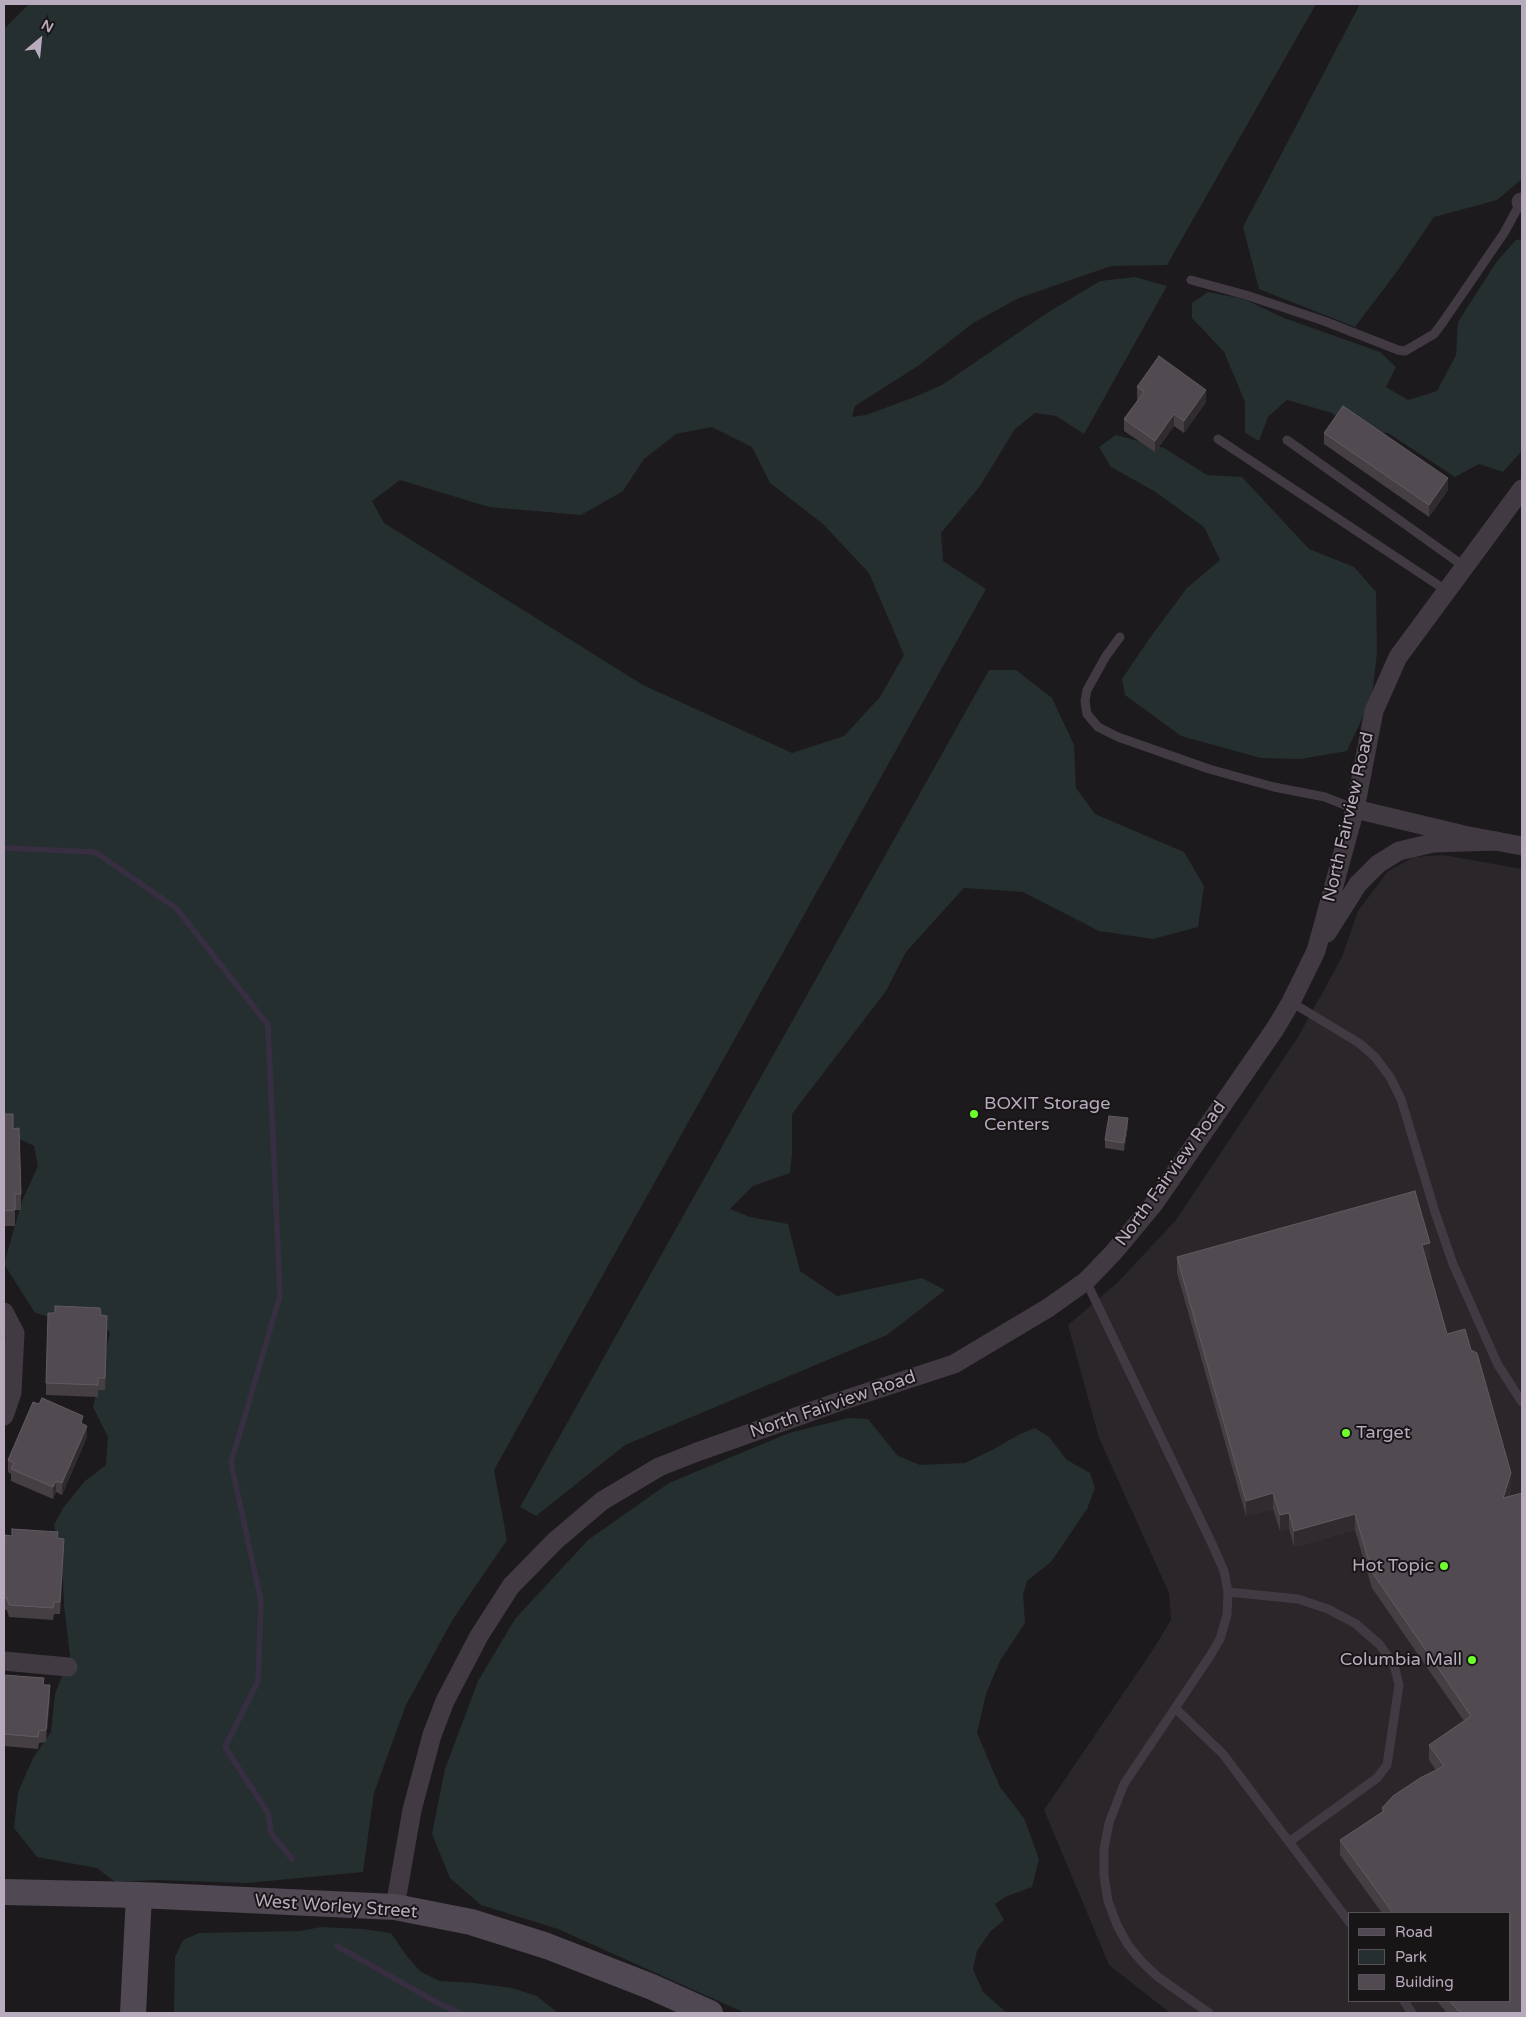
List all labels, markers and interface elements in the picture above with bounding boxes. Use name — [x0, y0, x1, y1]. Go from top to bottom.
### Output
north arrow — [15, 15, 65, 65]
text: N — [38, 16, 56, 36]
street label: North Fairview Road — [1319, 730, 1379, 904]
place label: BOXIT Storage Centers — [984, 1093, 1110, 1136]
street label: North Fairview Road — [1111, 1097, 1231, 1251]
marker: BOXIT Storage Centers — [968, 1108, 980, 1120]
street label: North Fairview Road — [747, 1366, 919, 1444]
place label: Target — [1356, 1422, 1411, 1444]
marker: Target — [1340, 1427, 1352, 1439]
place label: Hot Topic — [1352, 1555, 1434, 1577]
marker: Hot Topic — [1438, 1560, 1450, 1572]
place label: Columbia Mall — [1340, 1649, 1462, 1671]
marker: Columbia Mall — [1466, 1654, 1478, 1666]
street label: West Worley Street — [254, 1891, 418, 1923]
legend — [1348, 1912, 1511, 2002]
text: Road — [1395, 1923, 1433, 1941]
text: Park — [1395, 1948, 1427, 1966]
text: Building — [1395, 1973, 1454, 1991]

